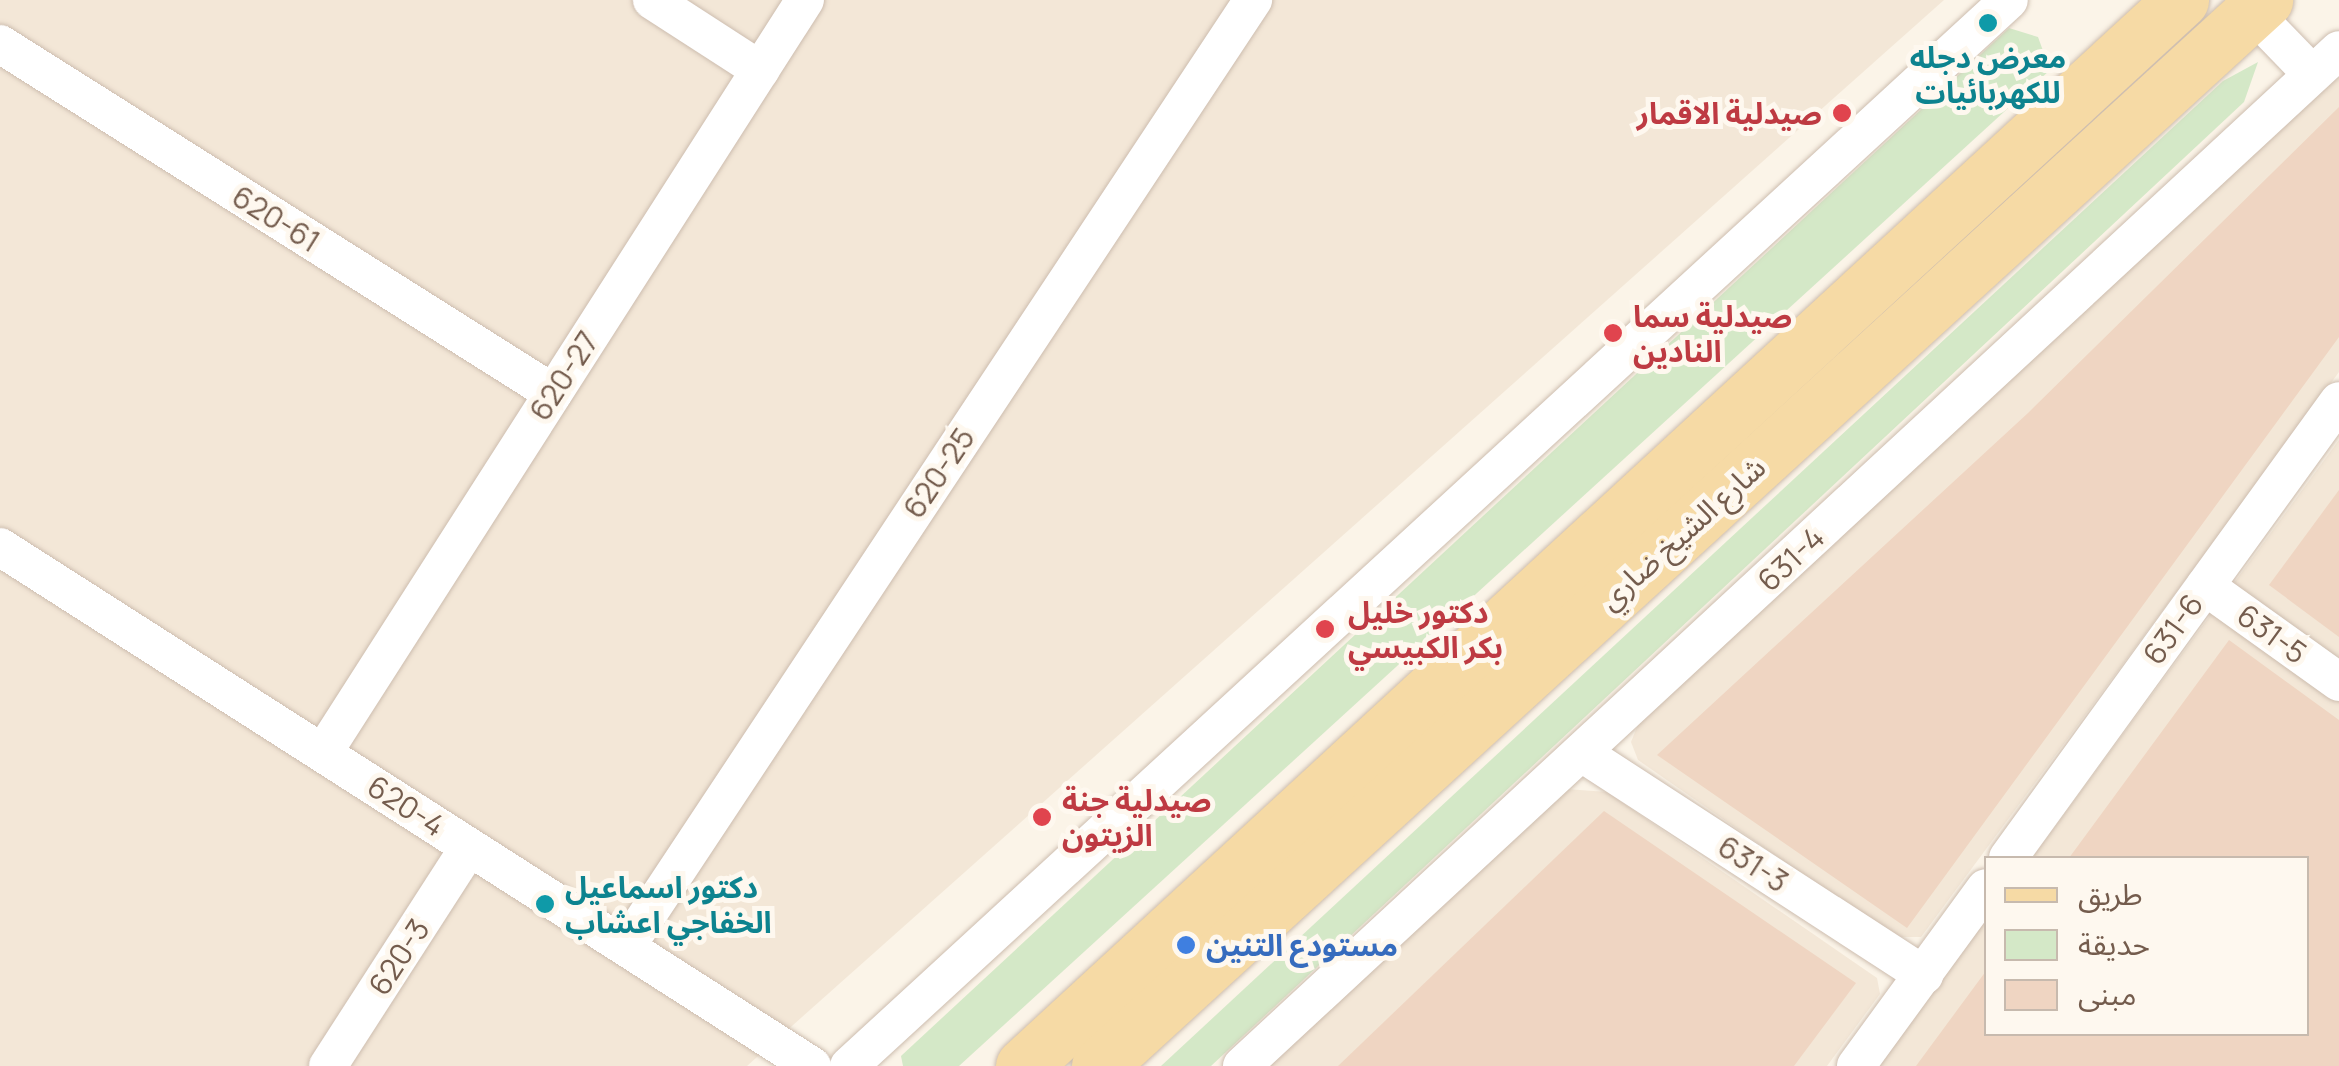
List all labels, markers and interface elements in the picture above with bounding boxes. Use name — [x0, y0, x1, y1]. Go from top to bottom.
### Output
marker: معرض دجله للكهربائيات — [1977, 12, 1999, 34]
place label: معرض دجله للكهربائيات — [1910, 39, 2066, 110]
place label: صيدلية الاقمار — [1637, 95, 1822, 131]
marker: صيدلية الاقمار — [1831, 102, 1853, 124]
street label: 620-61 — [226, 178, 326, 260]
place label: صيدلية سما النادين — [1633, 298, 1792, 368]
marker: صيدلية سما النادين — [1602, 322, 1624, 344]
street label: 620-27 — [522, 325, 606, 427]
street label: 620-25 — [896, 421, 982, 525]
street label: شارع الشيخ ضاري — [1591, 449, 1773, 617]
street label: 631-4 — [1750, 520, 1832, 598]
street label: 631-6 — [2135, 587, 2211, 671]
place label: دكتور خليل بكر الكبيسي — [1348, 594, 1503, 664]
street label: 631-5 — [2230, 597, 2314, 671]
marker: دكتور خليل بكر الكبيسي — [1312, 616, 1338, 642]
street label: 620-4 — [361, 768, 451, 844]
place label: صيدلية جنة الزيتون — [1062, 782, 1212, 852]
marker: صيدلية جنة الزيتون — [1031, 806, 1053, 828]
street label: 631-3 — [1711, 828, 1795, 900]
legend — [1984, 856, 2309, 1036]
place label: دكتور اسماعيل الخفاجي اعشاب — [565, 869, 772, 940]
text: طريق — [2078, 873, 2143, 914]
marker: دكتور اسماعيل الخفاجي اعشاب — [534, 893, 556, 915]
street label: 620-3 — [361, 912, 437, 1002]
text: حديقة — [2078, 923, 2150, 964]
place label: مستودع التنين — [1206, 927, 1398, 963]
marker: مستودع التنين — [1175, 934, 1197, 956]
text: مبنى — [2078, 973, 2136, 1014]

